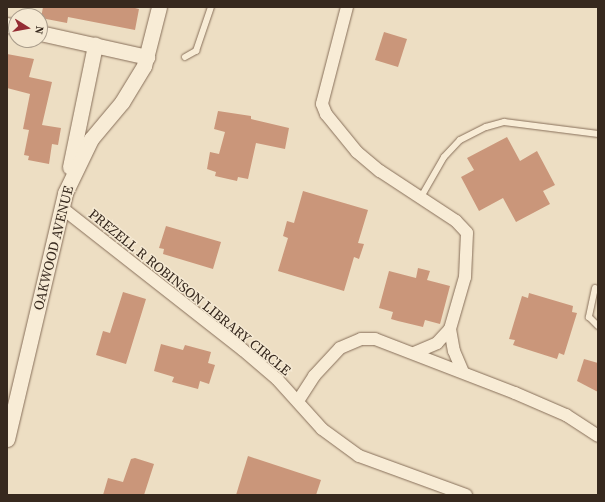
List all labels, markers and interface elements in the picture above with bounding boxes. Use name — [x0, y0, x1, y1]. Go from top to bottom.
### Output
north arrow — [8, 8, 48, 48]
text: N — [31, 25, 47, 36]
street label: OAKWOOD AVENUE — [29, 184, 77, 312]
street label: PREZELL R ROBINSON LIBRARY CIRCLE — [85, 205, 295, 379]

